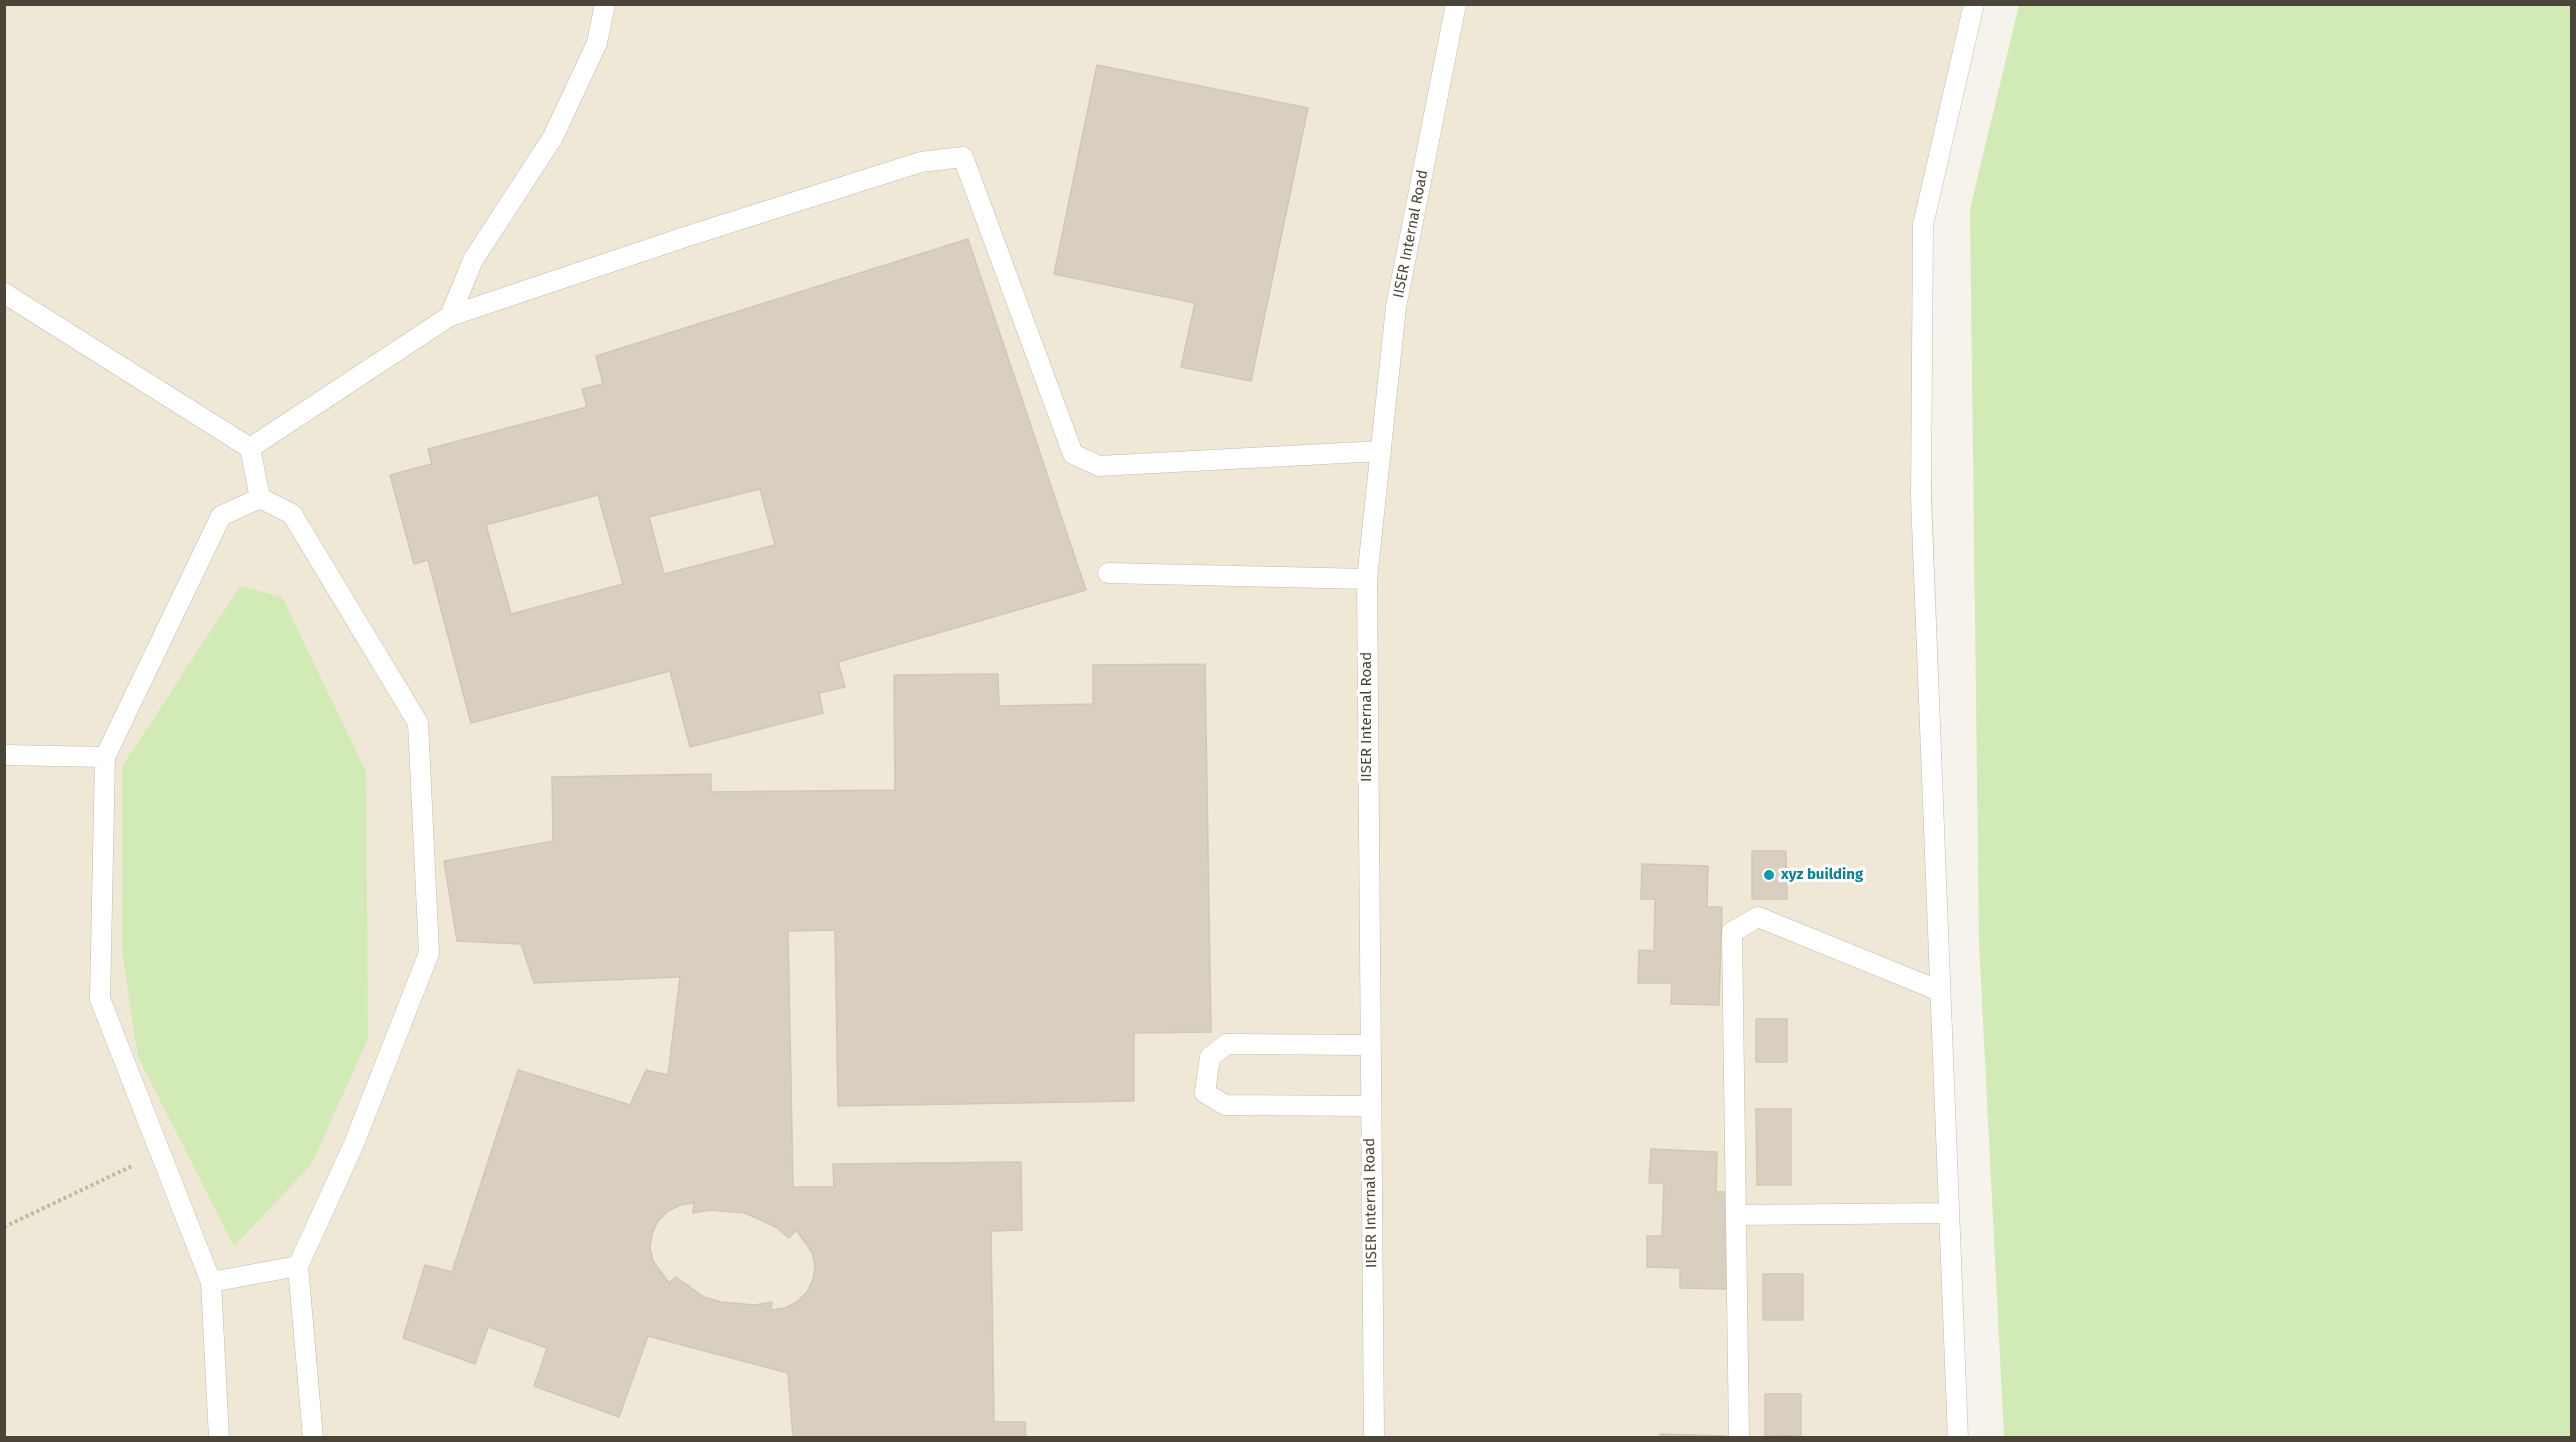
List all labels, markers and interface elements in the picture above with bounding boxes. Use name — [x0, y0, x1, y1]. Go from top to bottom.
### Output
street label: IISER Internal Road — [1390, 168, 1432, 300]
street label: IISER Internal Road — [1358, 652, 1376, 782]
place label: xyz building — [1781, 866, 1863, 884]
marker: xyz building — [1762, 868, 1776, 882]
street label: IISER Internal Road — [1361, 1138, 1381, 1268]

